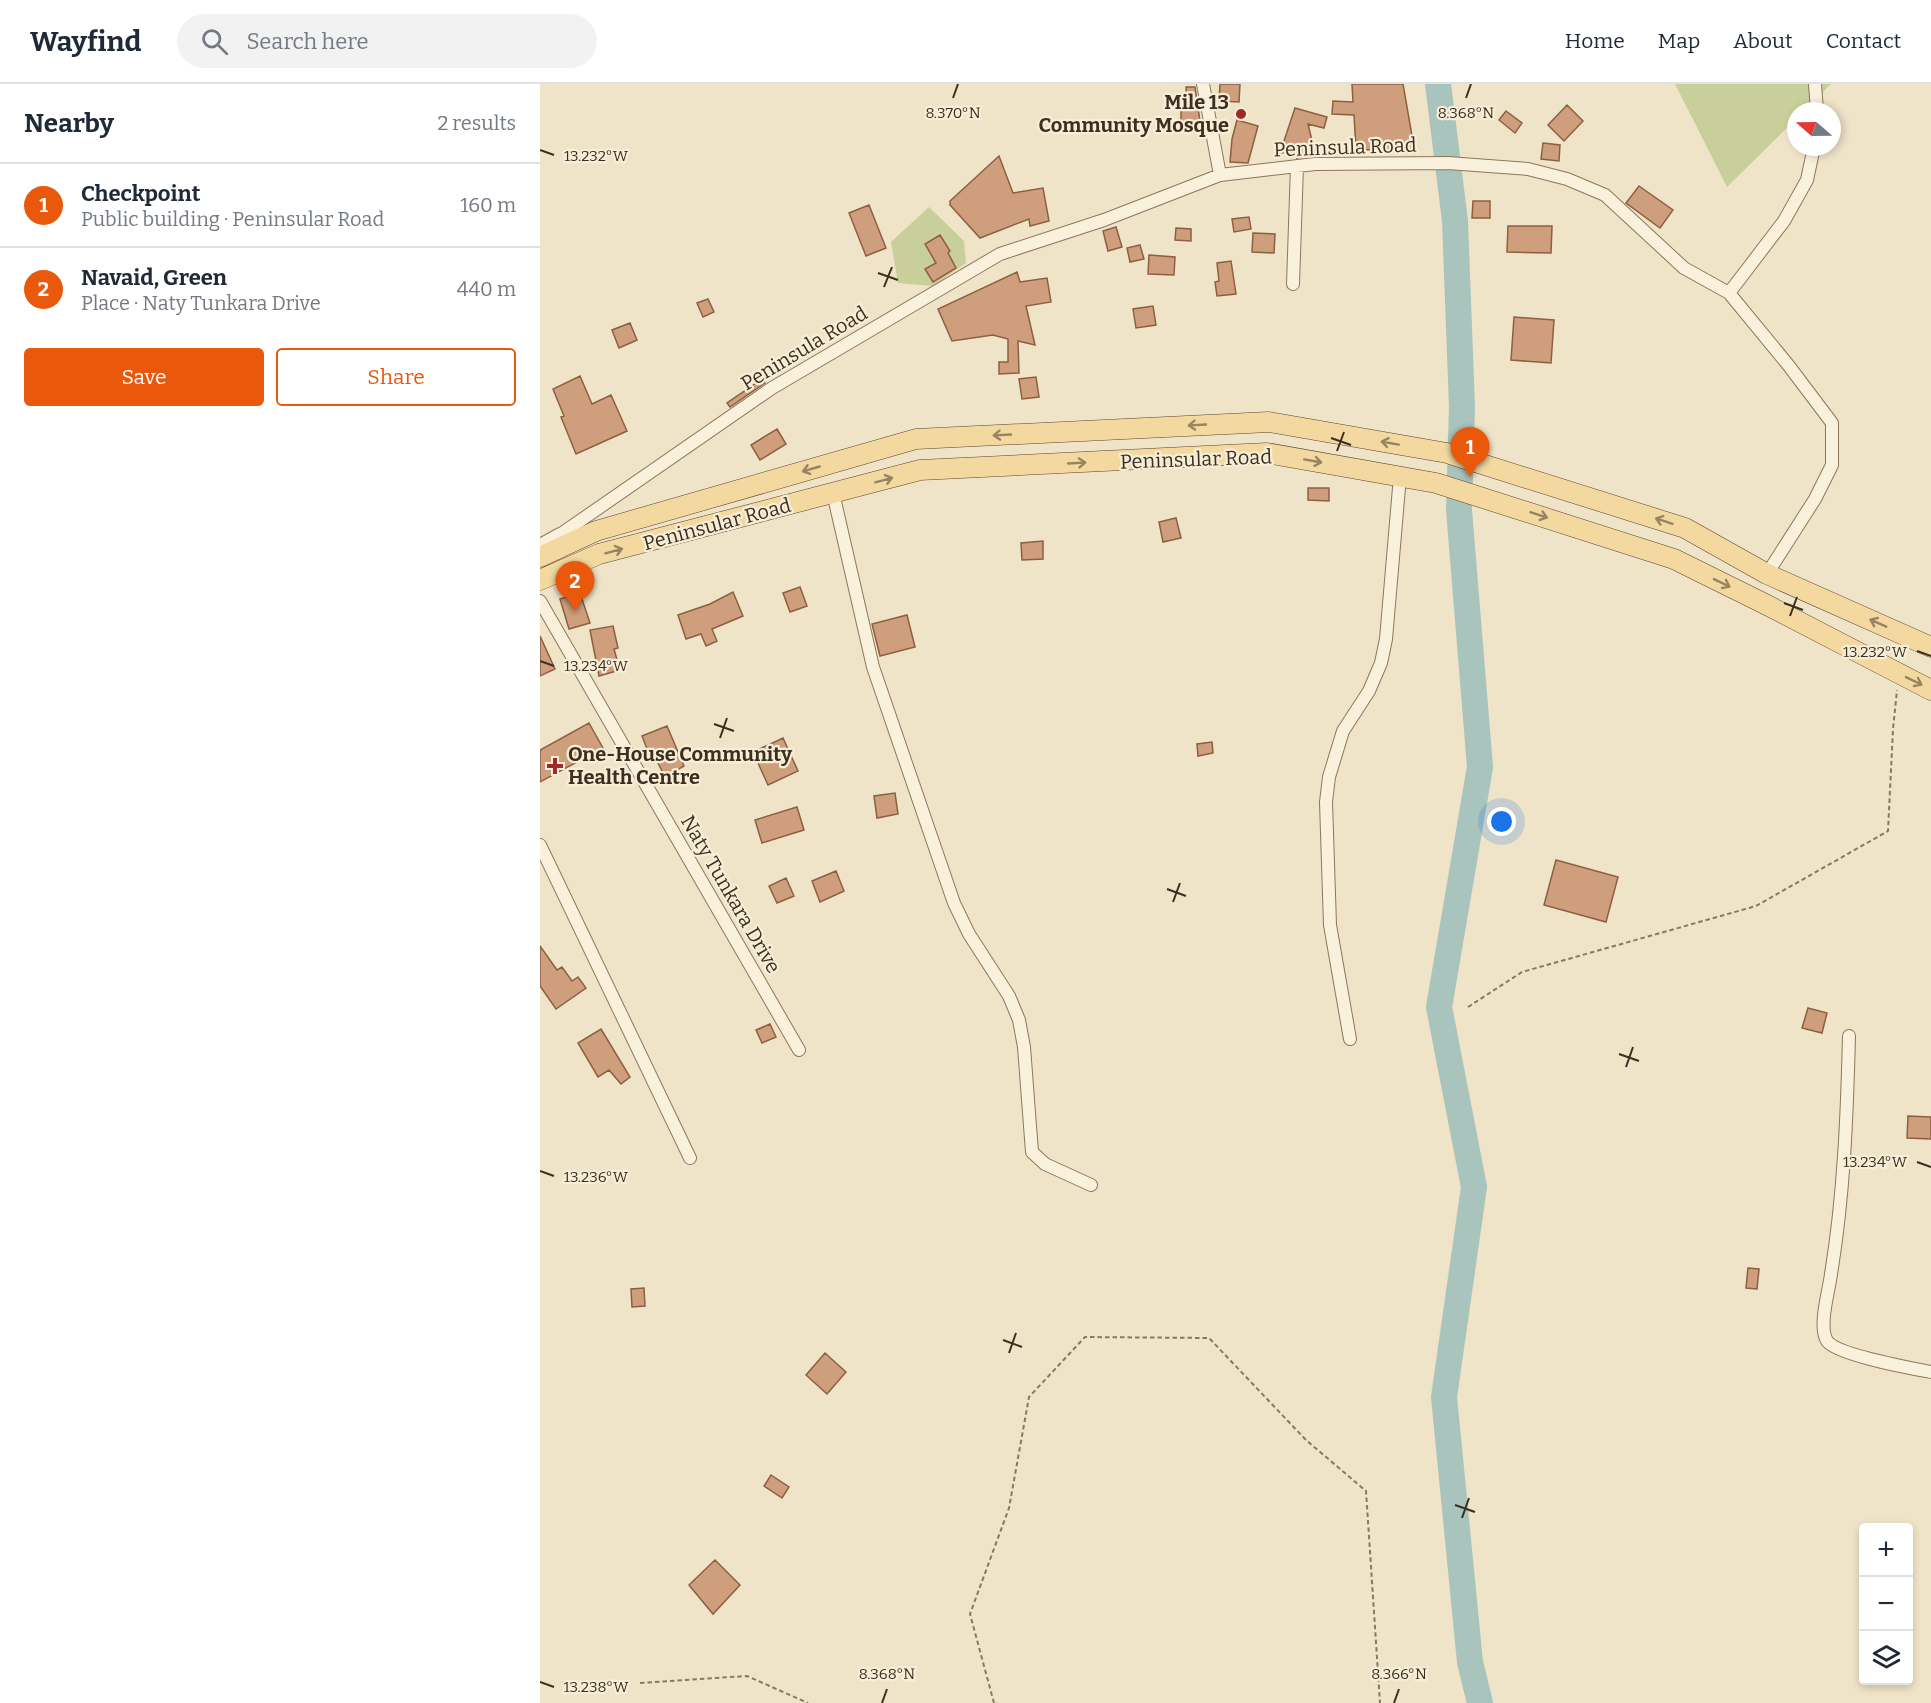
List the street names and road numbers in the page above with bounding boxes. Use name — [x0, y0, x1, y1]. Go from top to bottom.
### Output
street label: Peninsula Road — [1273, 133, 1417, 161]
street label: Peninsula Road — [736, 301, 872, 395]
street label: Peninsular Road — [1120, 444, 1273, 474]
street label: Peninsular Road — [640, 493, 794, 555]
street label: Naty Tunkara Drive — [676, 811, 786, 977]

